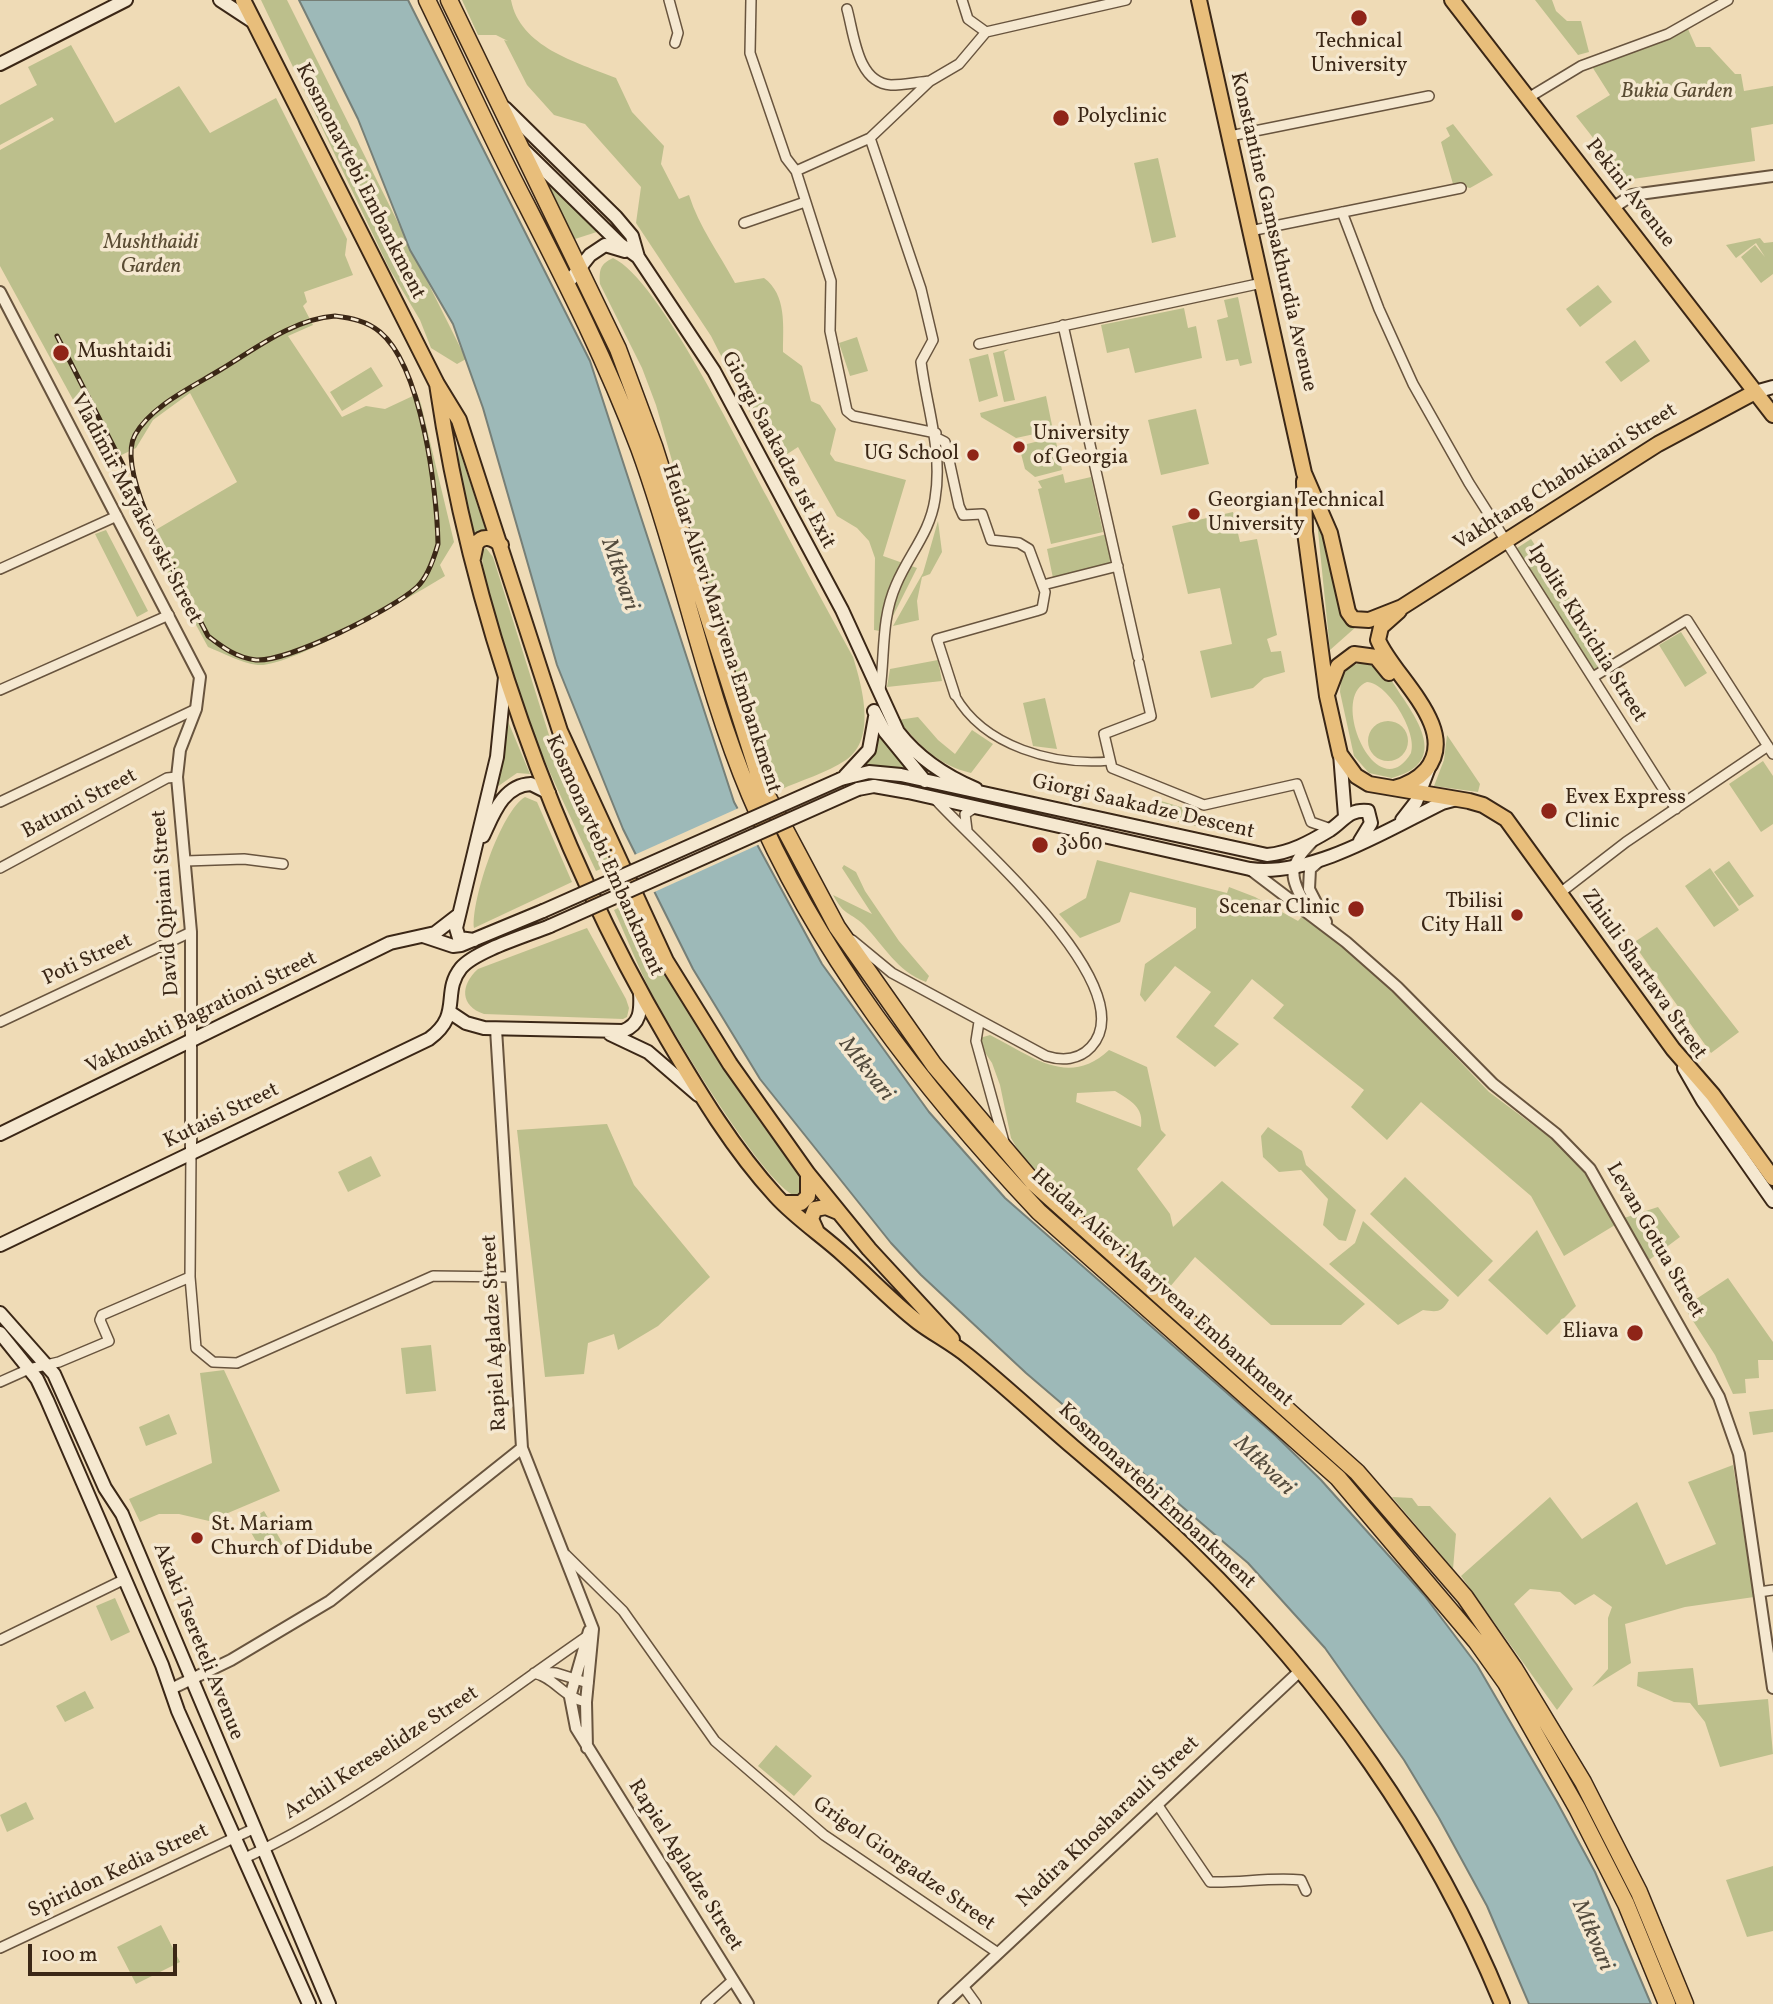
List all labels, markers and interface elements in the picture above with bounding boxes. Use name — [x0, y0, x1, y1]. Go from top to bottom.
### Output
marker: Technical University — [1349, 8, 1369, 28]
place label: Technical University — [1311, 30, 1407, 80]
street label: Kosmonavtebi Embankment — [288, 60, 430, 304]
street label: Konstantine Gamsakhurdia Avenue — [1223, 70, 1321, 394]
park label: Bukia Garden — [1621, 80, 1733, 106]
place label: Polyclinic — [1077, 105, 1167, 131]
marker: Polyclinic — [1051, 108, 1071, 128]
street label: Pekini Avenue — [1579, 135, 1679, 253]
park label: Mushthaidi Garden — [104, 231, 198, 281]
place label: Mushtaidi — [77, 340, 172, 366]
marker: Mushtaidi — [51, 343, 71, 363]
street label: Giorgi Saakadze 1st Exit — [714, 348, 840, 554]
street label: Vladimir Mayakovski Street — [63, 389, 207, 629]
street label: Vakhtang Chabukiani Street — [1450, 399, 1682, 557]
place label: University of Georgia — [1033, 422, 1130, 472]
marker: University of Georgia — [1011, 439, 1027, 455]
place label: UG School — [864, 442, 959, 468]
marker: UG School — [965, 447, 981, 463]
street label: Heidar Alievi Marjvena Embankment — [655, 461, 785, 797]
place label: Georgian Technical University — [1208, 489, 1385, 539]
marker: Georgian Technical University — [1186, 506, 1202, 522]
water label: Mtkvari — [593, 536, 643, 614]
street label: Ipolite Khvichia Street — [1521, 540, 1651, 728]
street label: Kosmonavtebi Embankment — [538, 731, 668, 981]
street label: Batumi Street — [18, 764, 142, 846]
street label: Giorgi Saakadze Descent — [1029, 770, 1257, 846]
place label: Evex Express Clinic — [1565, 786, 1686, 836]
marker: Evex Express Clinic — [1539, 801, 1559, 821]
street label: David Qipiani Street — [148, 809, 186, 997]
place label: კანი — [1056, 832, 1103, 858]
marker: კანი — [1030, 835, 1050, 855]
street label: Zhiuli Shartava Street — [1575, 885, 1711, 1065]
place label: Tbilisi City Hall — [1421, 890, 1503, 940]
place label: Scenar Clinic — [1219, 896, 1340, 922]
marker: Scenar Clinic — [1346, 899, 1366, 919]
marker: Tbilisi City Hall — [1509, 907, 1525, 923]
street label: Poti Street — [39, 929, 137, 993]
street label: Vakhushti Bagrationi Street — [82, 947, 322, 1081]
water label: Mtkvari — [831, 1032, 899, 1108]
street label: Kutaisi Street — [160, 1078, 284, 1156]
street label: Levan Gotua Street — [1599, 1159, 1709, 1323]
street label: Heidar Alievi Marjvena Embankment — [1025, 1164, 1297, 1414]
street label: Rapiel Agladze Street — [478, 1234, 514, 1432]
place label: Eliava — [1562, 1320, 1619, 1346]
marker: Eliava — [1625, 1323, 1645, 1343]
street label: Kosmonavtebi Embankment — [1052, 1399, 1260, 1595]
water label: Mtkvari — [1227, 1431, 1299, 1503]
place label: St. Mariam Church of Didube — [211, 1513, 373, 1563]
marker: St. Mariam Church of Didube — [189, 1530, 205, 1546]
street label: Akaki Tsereteli Avenue — [146, 1540, 248, 1744]
street label: Archil Kereselidze Street — [280, 1682, 484, 1826]
street label: Nadira Khosharauli Street — [1012, 1732, 1206, 1914]
street label: Rapiel Agladze Street — [621, 1776, 747, 1956]
street label: Grigol Giorgadze Street — [807, 1792, 999, 1938]
street label: Spiridon Kedia Street — [25, 1819, 213, 1925]
water label: Mtkvari — [1564, 1897, 1618, 1975]
scale bar — [32, 1930, 180, 1974]
text: 100 m — [41, 1941, 98, 1970]

